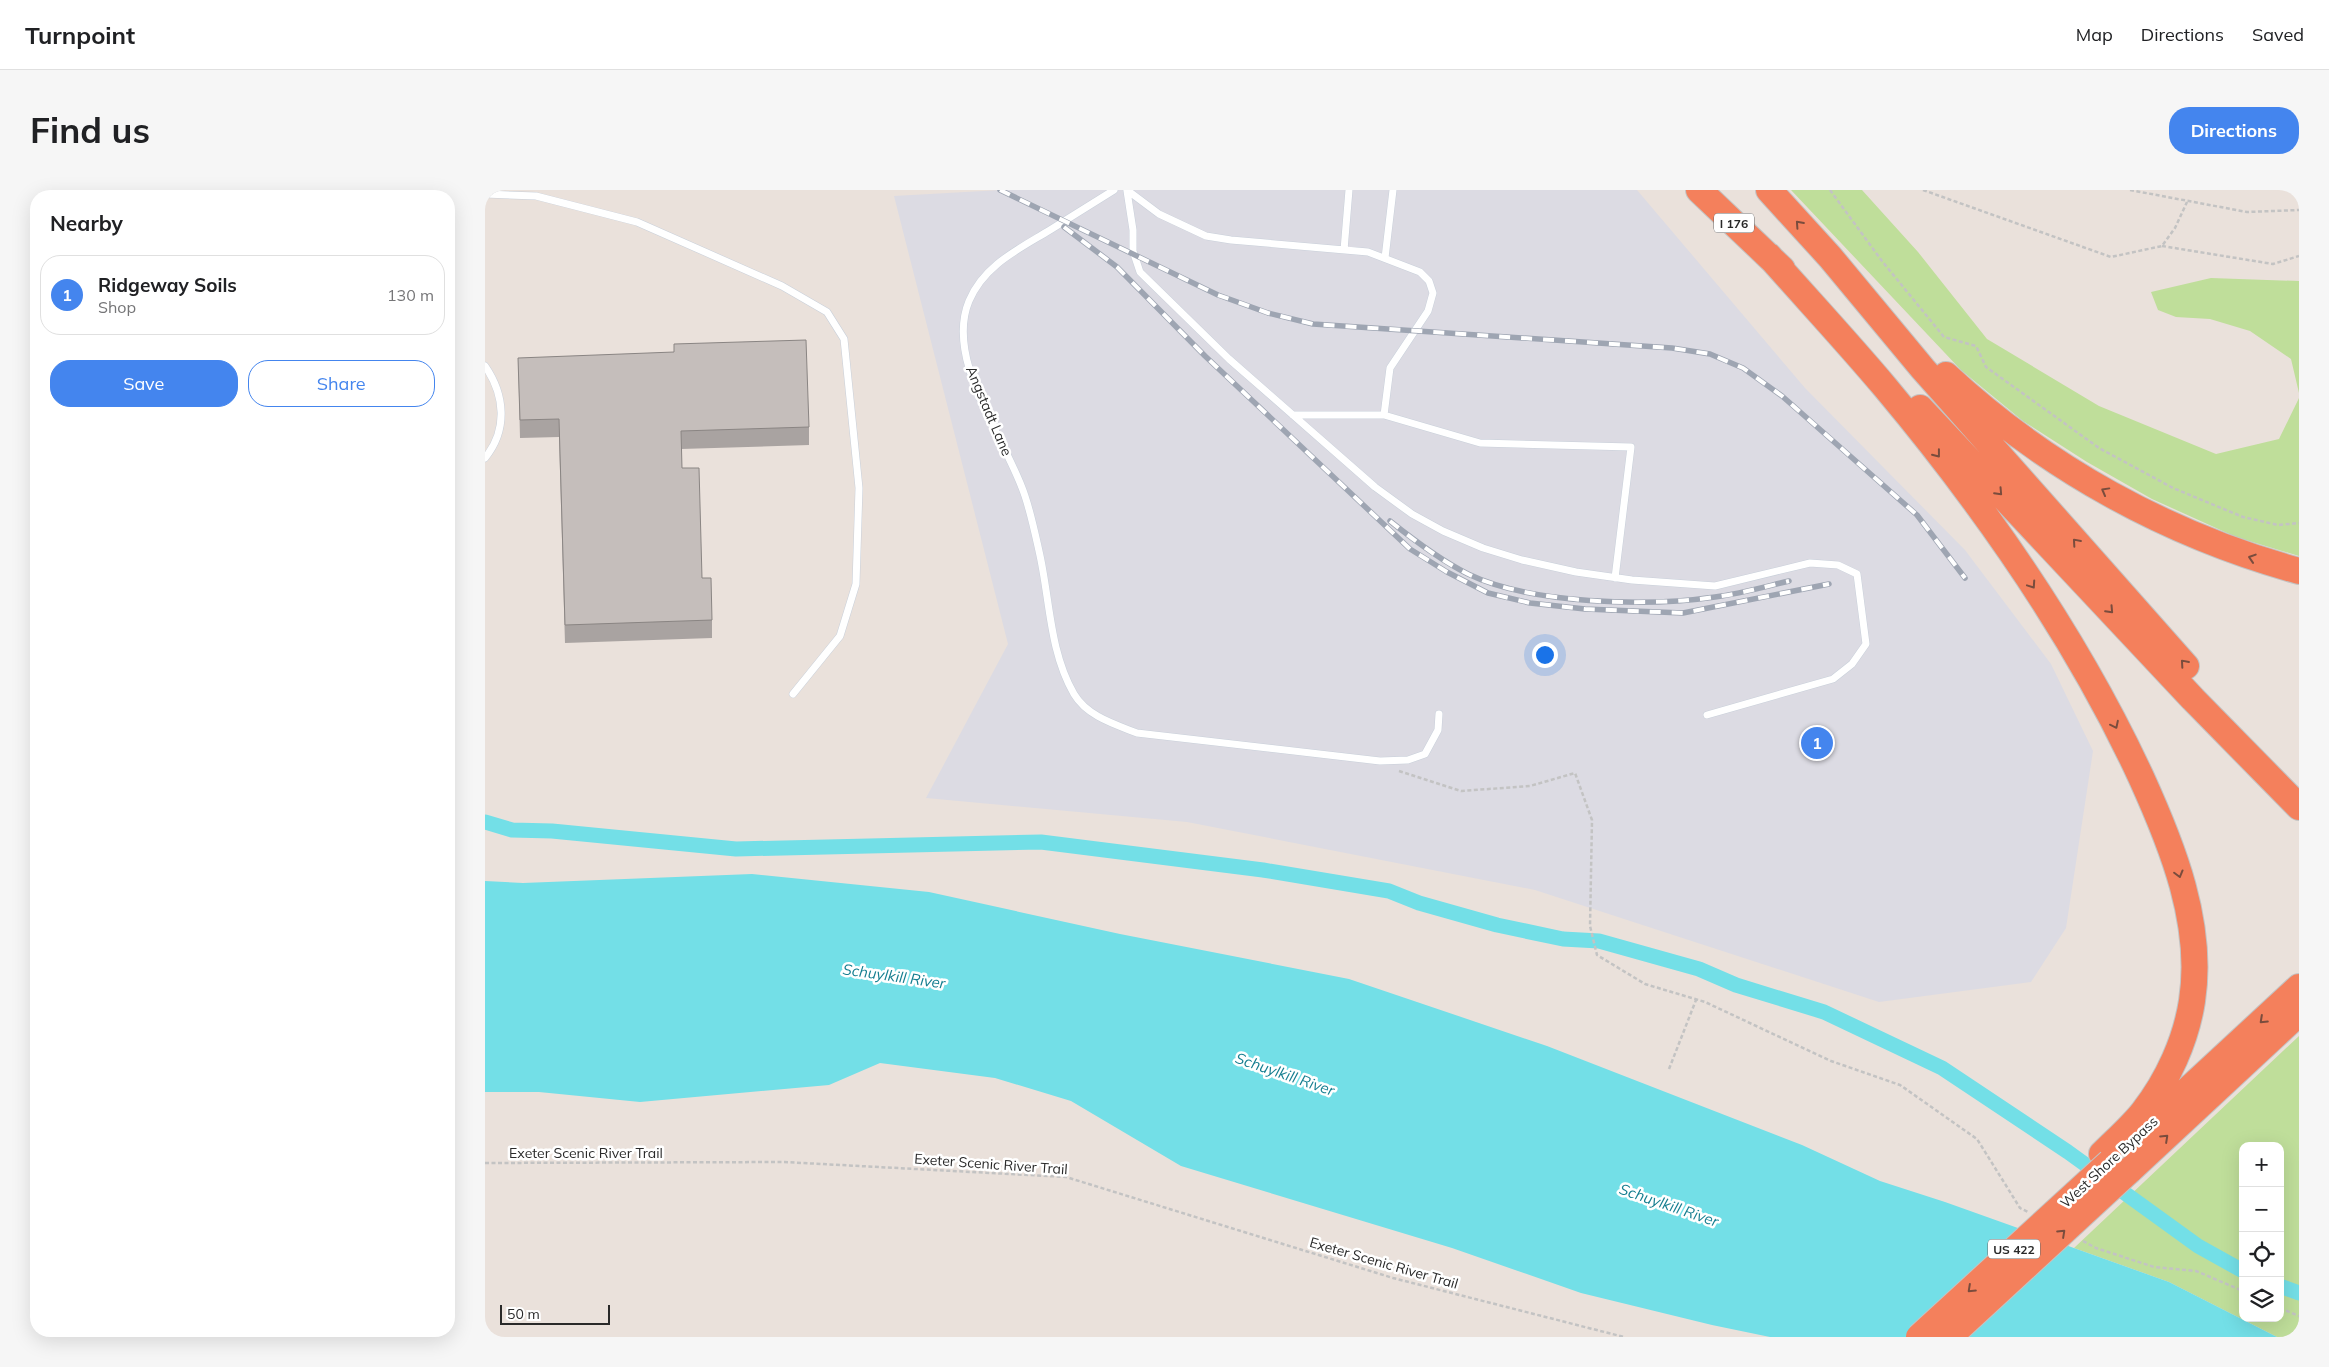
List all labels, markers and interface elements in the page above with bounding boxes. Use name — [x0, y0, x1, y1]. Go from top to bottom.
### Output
text: Turnpoint — [25, 20, 135, 50]
text: Map — [2076, 23, 2113, 46]
text: Directions — [2141, 23, 2224, 46]
text: Saved — [2252, 23, 2304, 46]
button: Directions — [2169, 107, 2299, 154]
text: Find us — [30, 108, 150, 152]
text: Nearby — [50, 210, 123, 236]
road number: I 176 — [1714, 213, 1754, 232]
one-way arrow — [1796, 220, 1805, 229]
text: Ridgeway Soils — [98, 273, 237, 297]
text: 1 — [62, 285, 72, 305]
text: 130 m — [387, 285, 434, 305]
text: Shop — [98, 297, 136, 317]
button: Save — [50, 360, 238, 407]
button: Share — [248, 360, 435, 407]
street label: Angstadt Lane — [962, 363, 1016, 459]
one-way arrow — [1931, 448, 1939, 457]
one-way arrow — [1993, 486, 2002, 495]
one-way arrow — [2101, 487, 2110, 497]
one-way arrow — [2073, 538, 2082, 547]
one-way arrow — [2249, 554, 2257, 564]
one-way arrow — [2026, 580, 2035, 589]
one-way arrow — [2104, 605, 2113, 614]
your location — [1532, 642, 1558, 668]
one-way arrow — [2181, 660, 2190, 669]
one-way arrow — [2109, 719, 2119, 728]
pin: 1 — [1801, 724, 1833, 762]
one-way arrow — [2173, 869, 2183, 877]
water label: Schuylkill River — [841, 959, 947, 993]
one-way arrow — [2260, 1014, 2269, 1023]
water label: Schuylkill River — [1233, 1048, 1338, 1100]
street label: West Shore Bypass — [2057, 1112, 2161, 1212]
one-way arrow — [2159, 1135, 2168, 1144]
map controls — [2239, 1142, 2284, 1322]
button: + — [2239, 1142, 2284, 1187]
street label: Exeter Scenic River Trail — [509, 1144, 663, 1162]
street label: Exeter Scenic River Trail — [914, 1150, 1068, 1178]
water label: Schuylkill River — [1617, 1179, 1722, 1231]
button: − — [2239, 1187, 2284, 1232]
one-way arrow — [2057, 1230, 2066, 1239]
button: locate — [2239, 1232, 2284, 1277]
street label: Exeter Scenic River Trail — [1308, 1233, 1460, 1293]
road number: US 422 — [1988, 1240, 2040, 1258]
button: layers — [2239, 1277, 2284, 1322]
one-way arrow — [1967, 1283, 1976, 1292]
scale bar — [500, 1302, 610, 1325]
text: 50 m — [507, 1305, 540, 1323]

